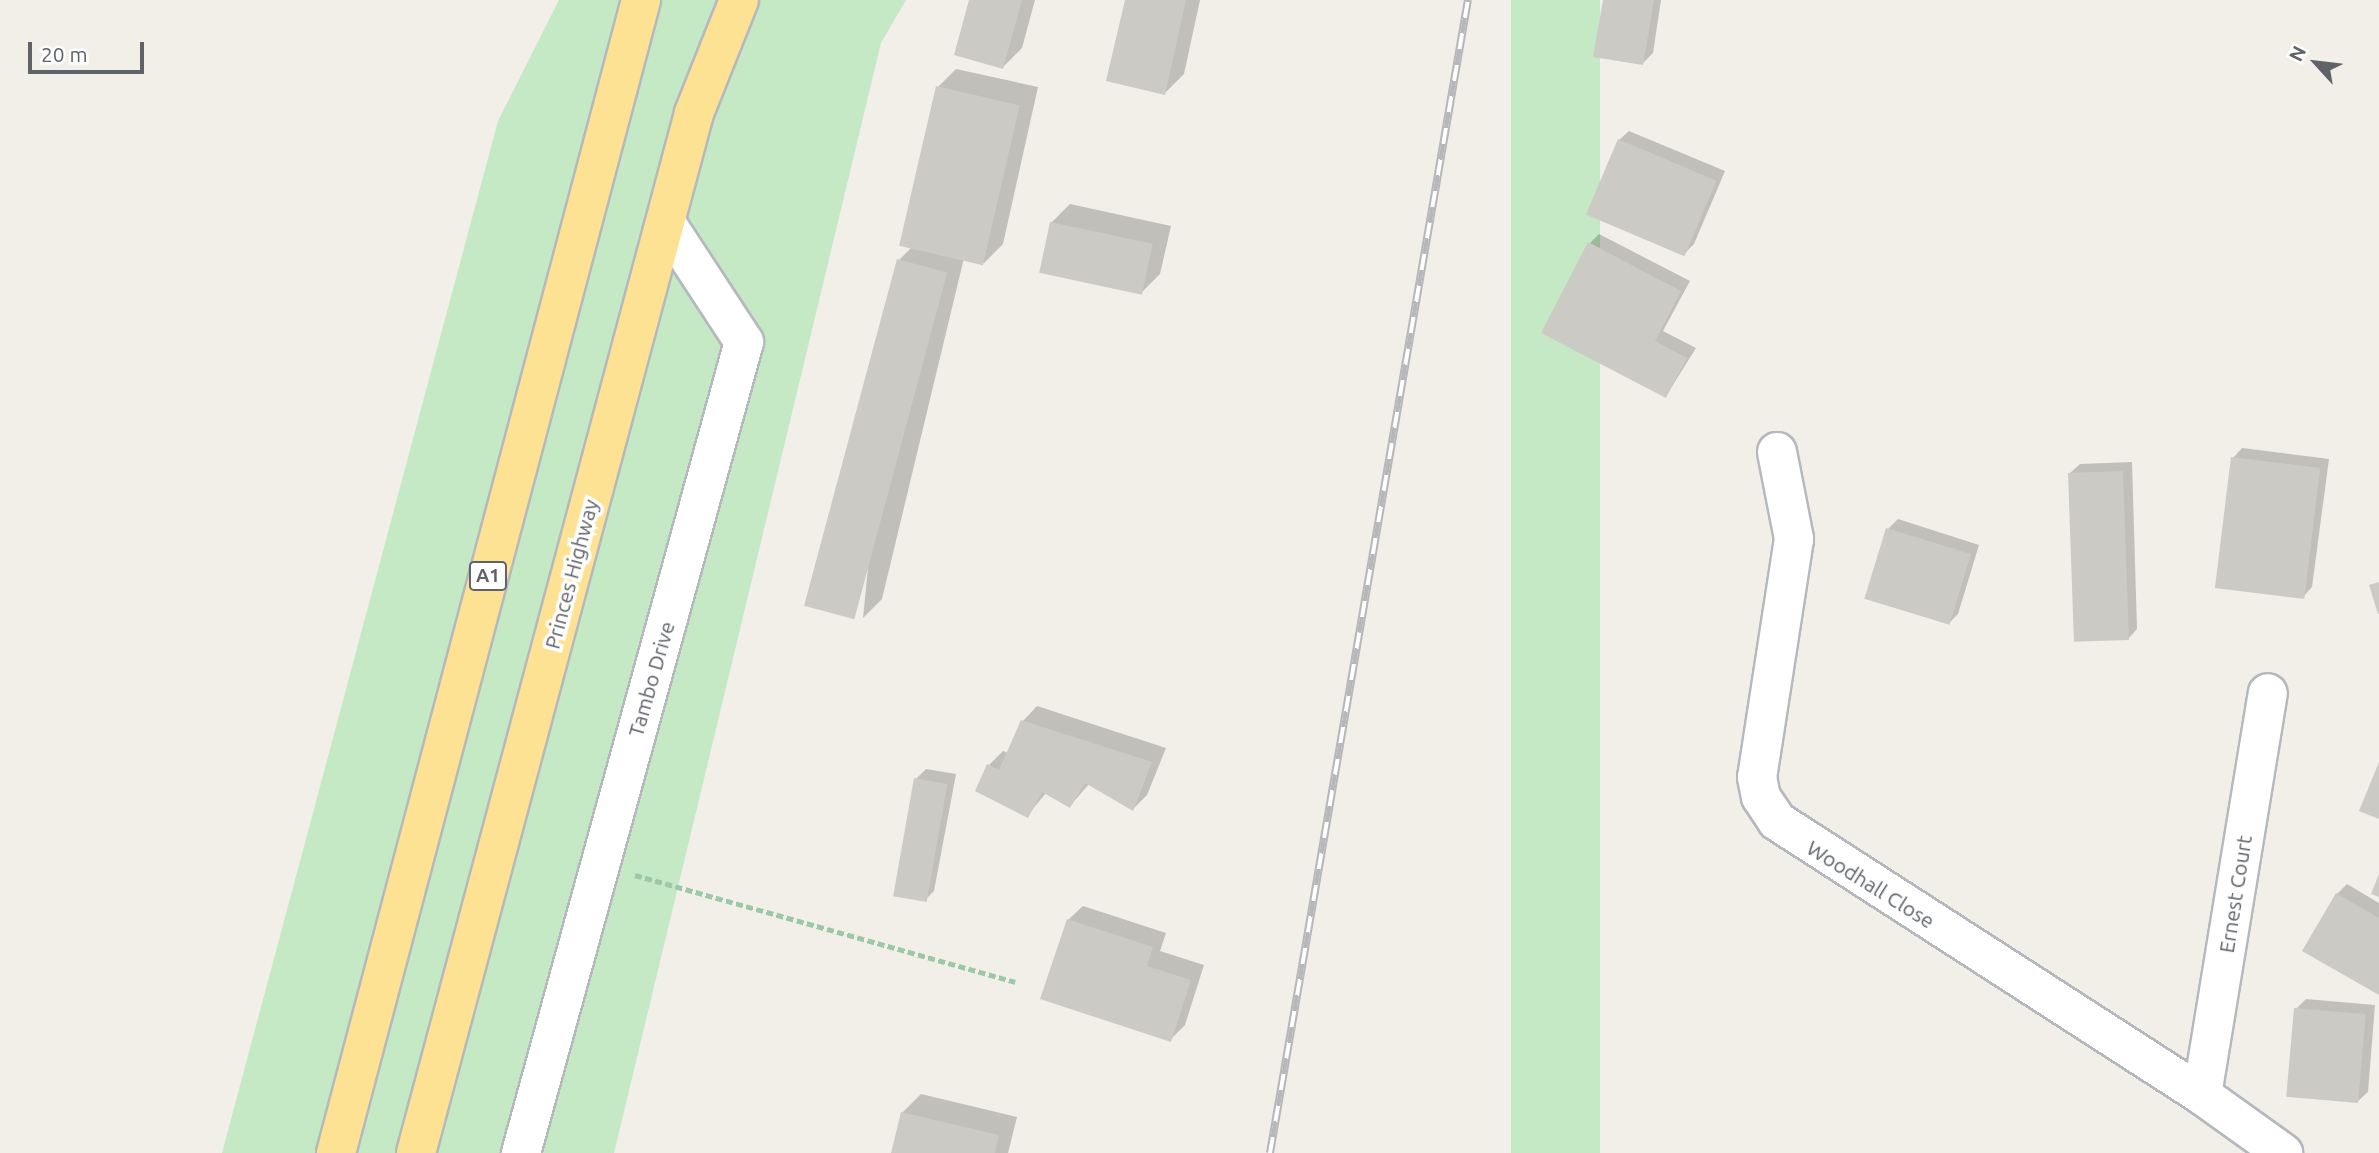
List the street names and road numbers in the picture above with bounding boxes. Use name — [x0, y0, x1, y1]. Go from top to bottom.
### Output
street label: Princes Highway — [539, 496, 603, 652]
road number: A1 — [469, 561, 507, 592]
street label: Tambo Drive — [623, 618, 679, 740]
street label: Ernest Court — [2213, 833, 2257, 955]
street label: Woodhall Close — [1802, 835, 1940, 933]

